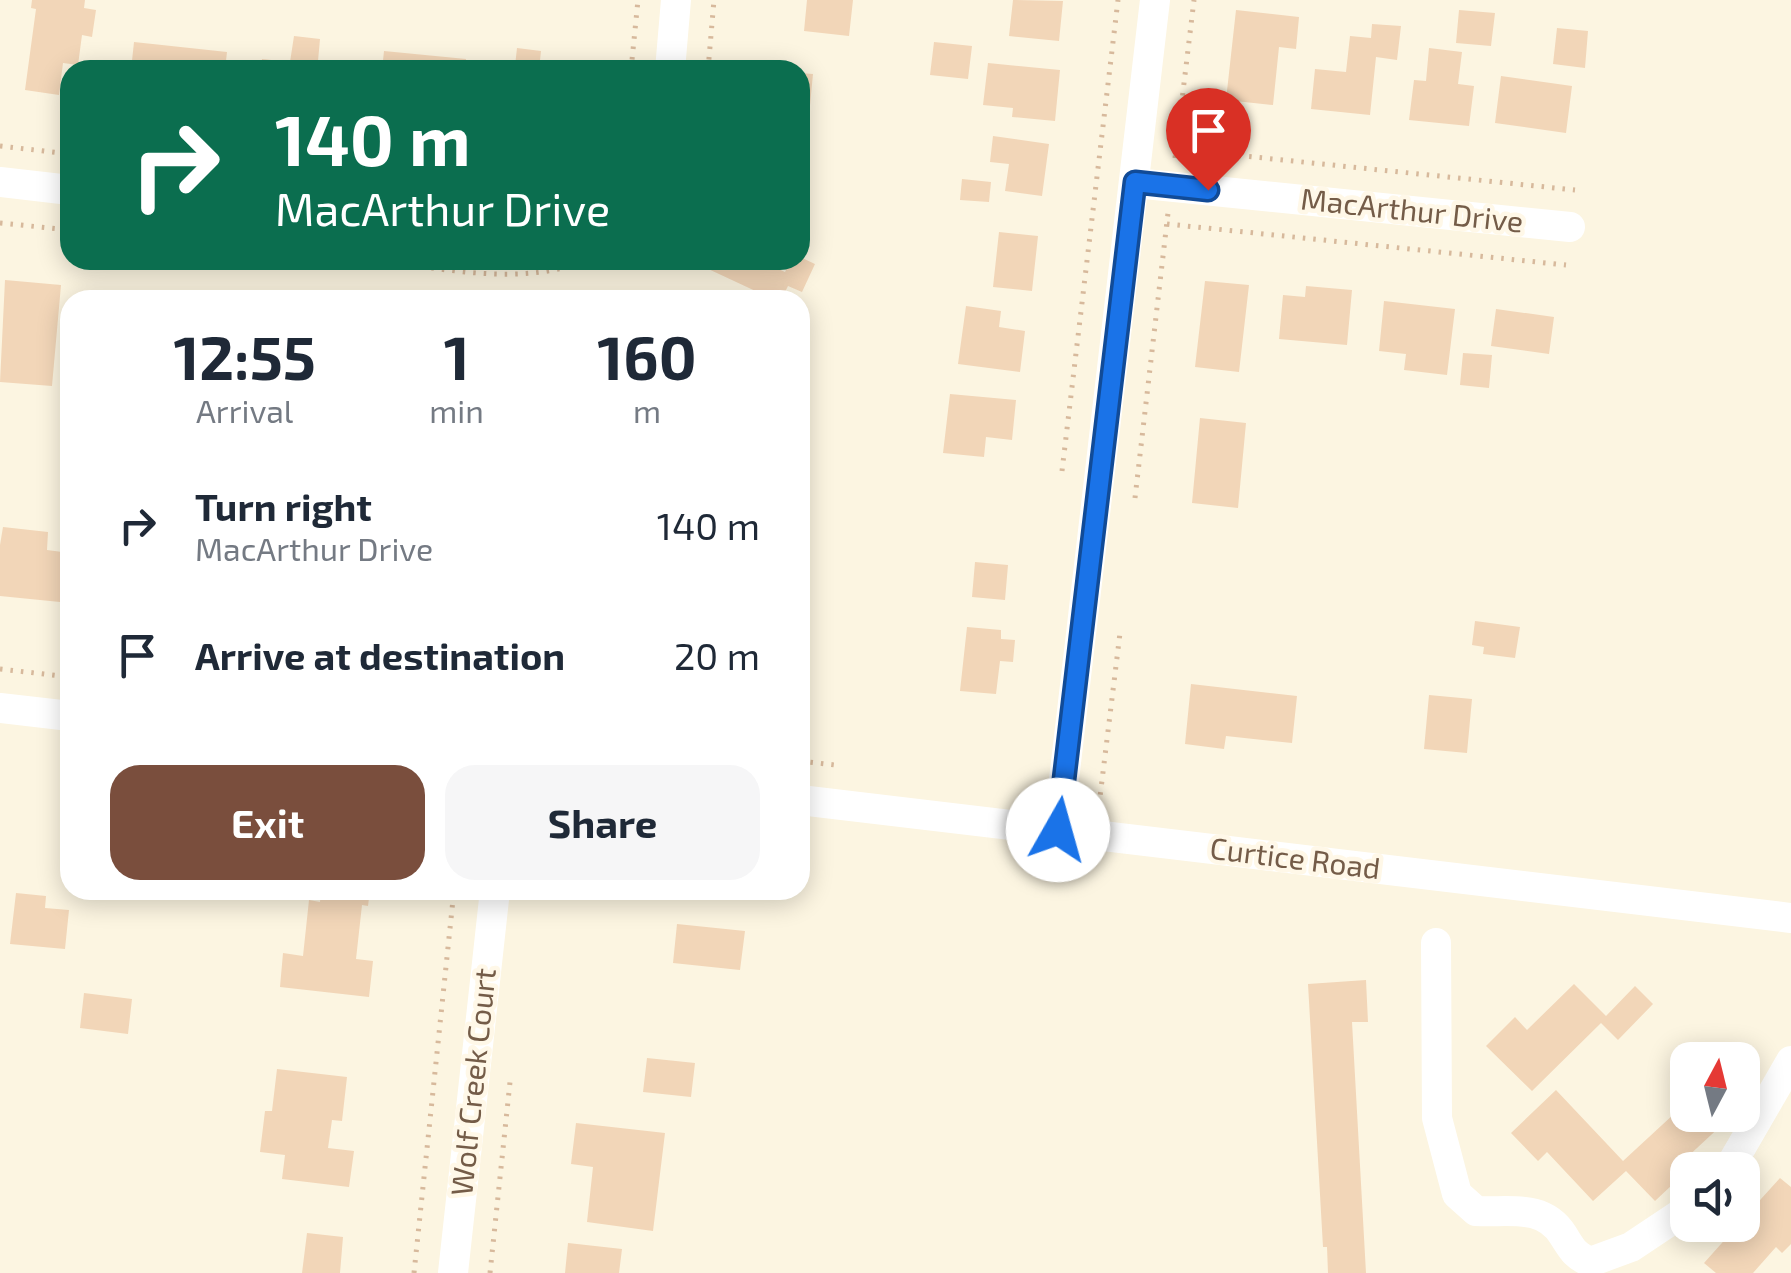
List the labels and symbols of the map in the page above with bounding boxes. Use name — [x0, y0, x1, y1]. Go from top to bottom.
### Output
pin — [1166, 88, 1251, 191]
street label: MacArthur Drive — [1299, 179, 1525, 239]
position arrow — [1006, 778, 1110, 882]
street label: Curtice Road — [1208, 829, 1383, 885]
street label: Wolf Creek Court — [442, 966, 502, 1197]
north arrow — [1670, 1042, 1760, 1132]

